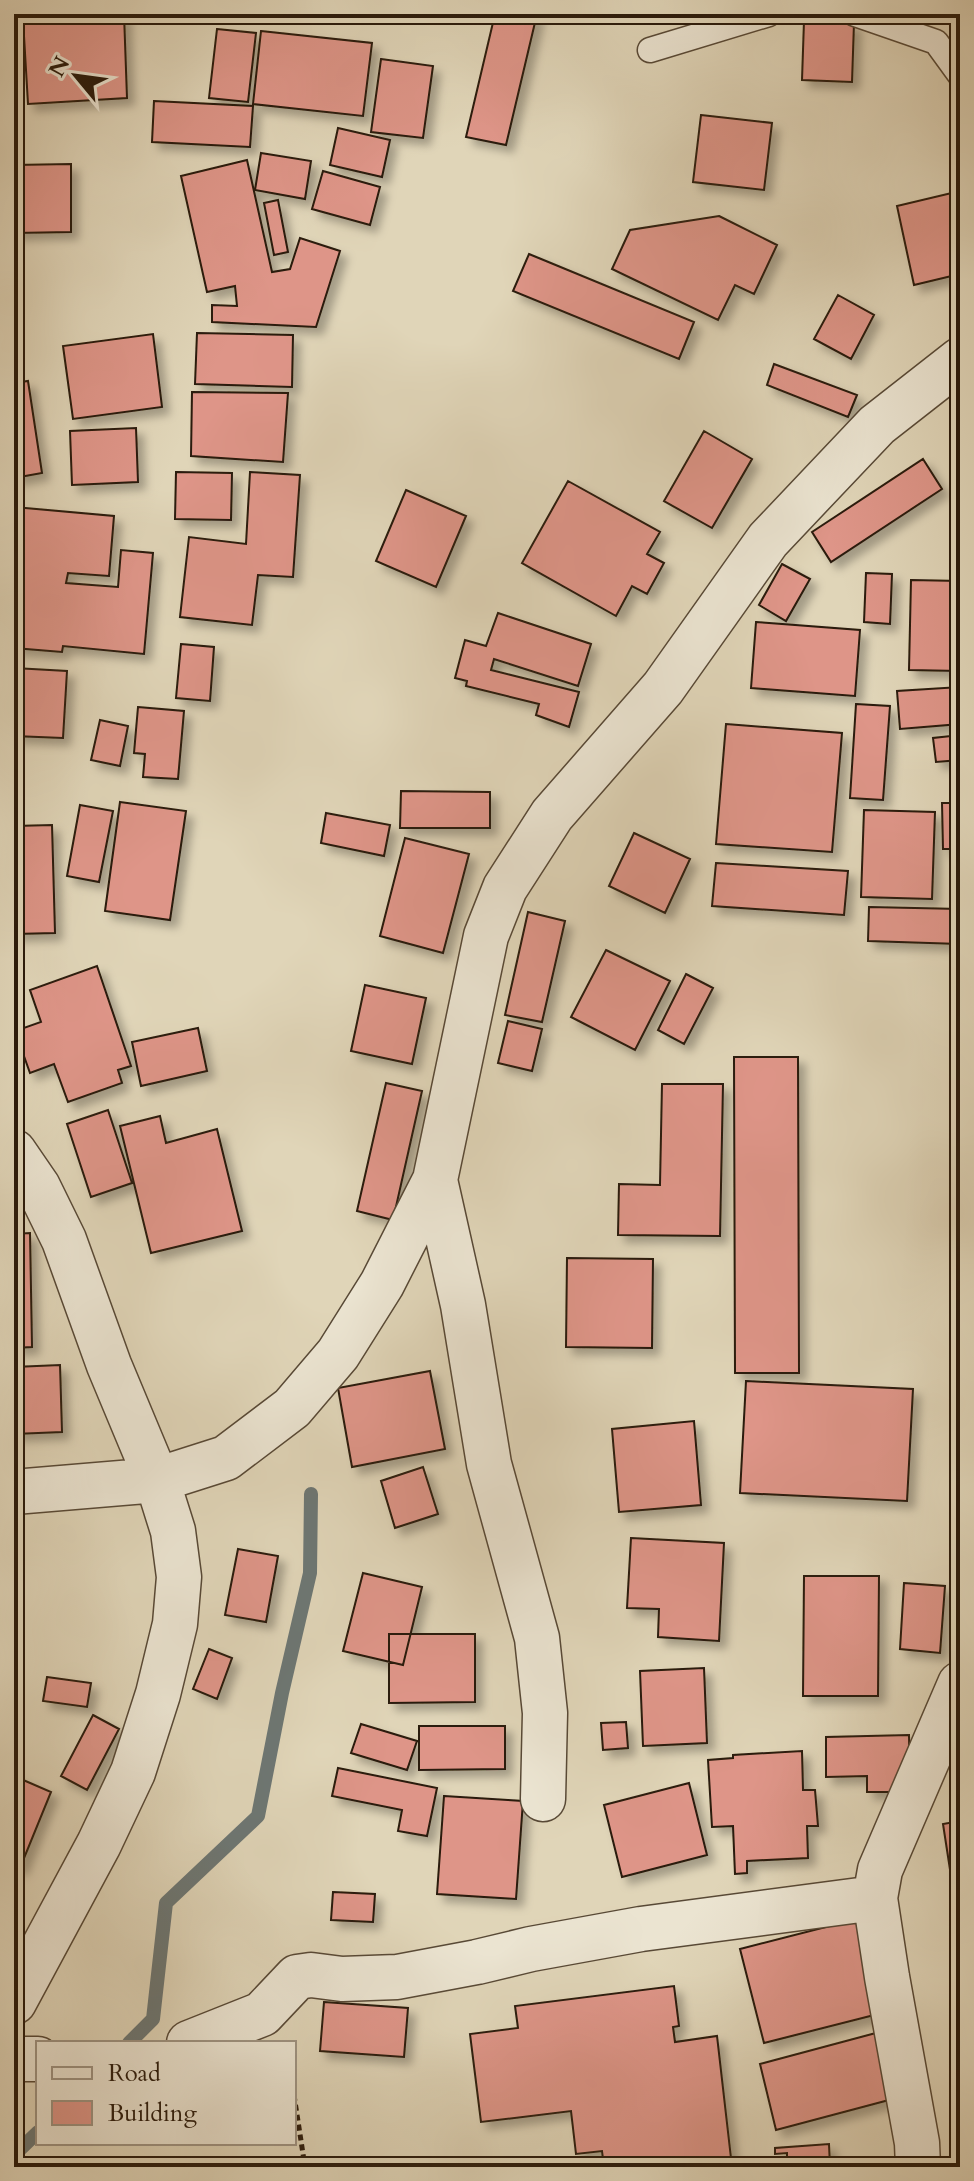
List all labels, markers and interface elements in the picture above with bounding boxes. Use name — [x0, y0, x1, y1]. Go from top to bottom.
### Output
north arrow — [36, 36, 116, 116]
text: N — [42, 51, 77, 82]
legend — [36, 2041, 296, 2145]
text: Road — [108, 2057, 161, 2090]
text: Building — [108, 2097, 198, 2130]

